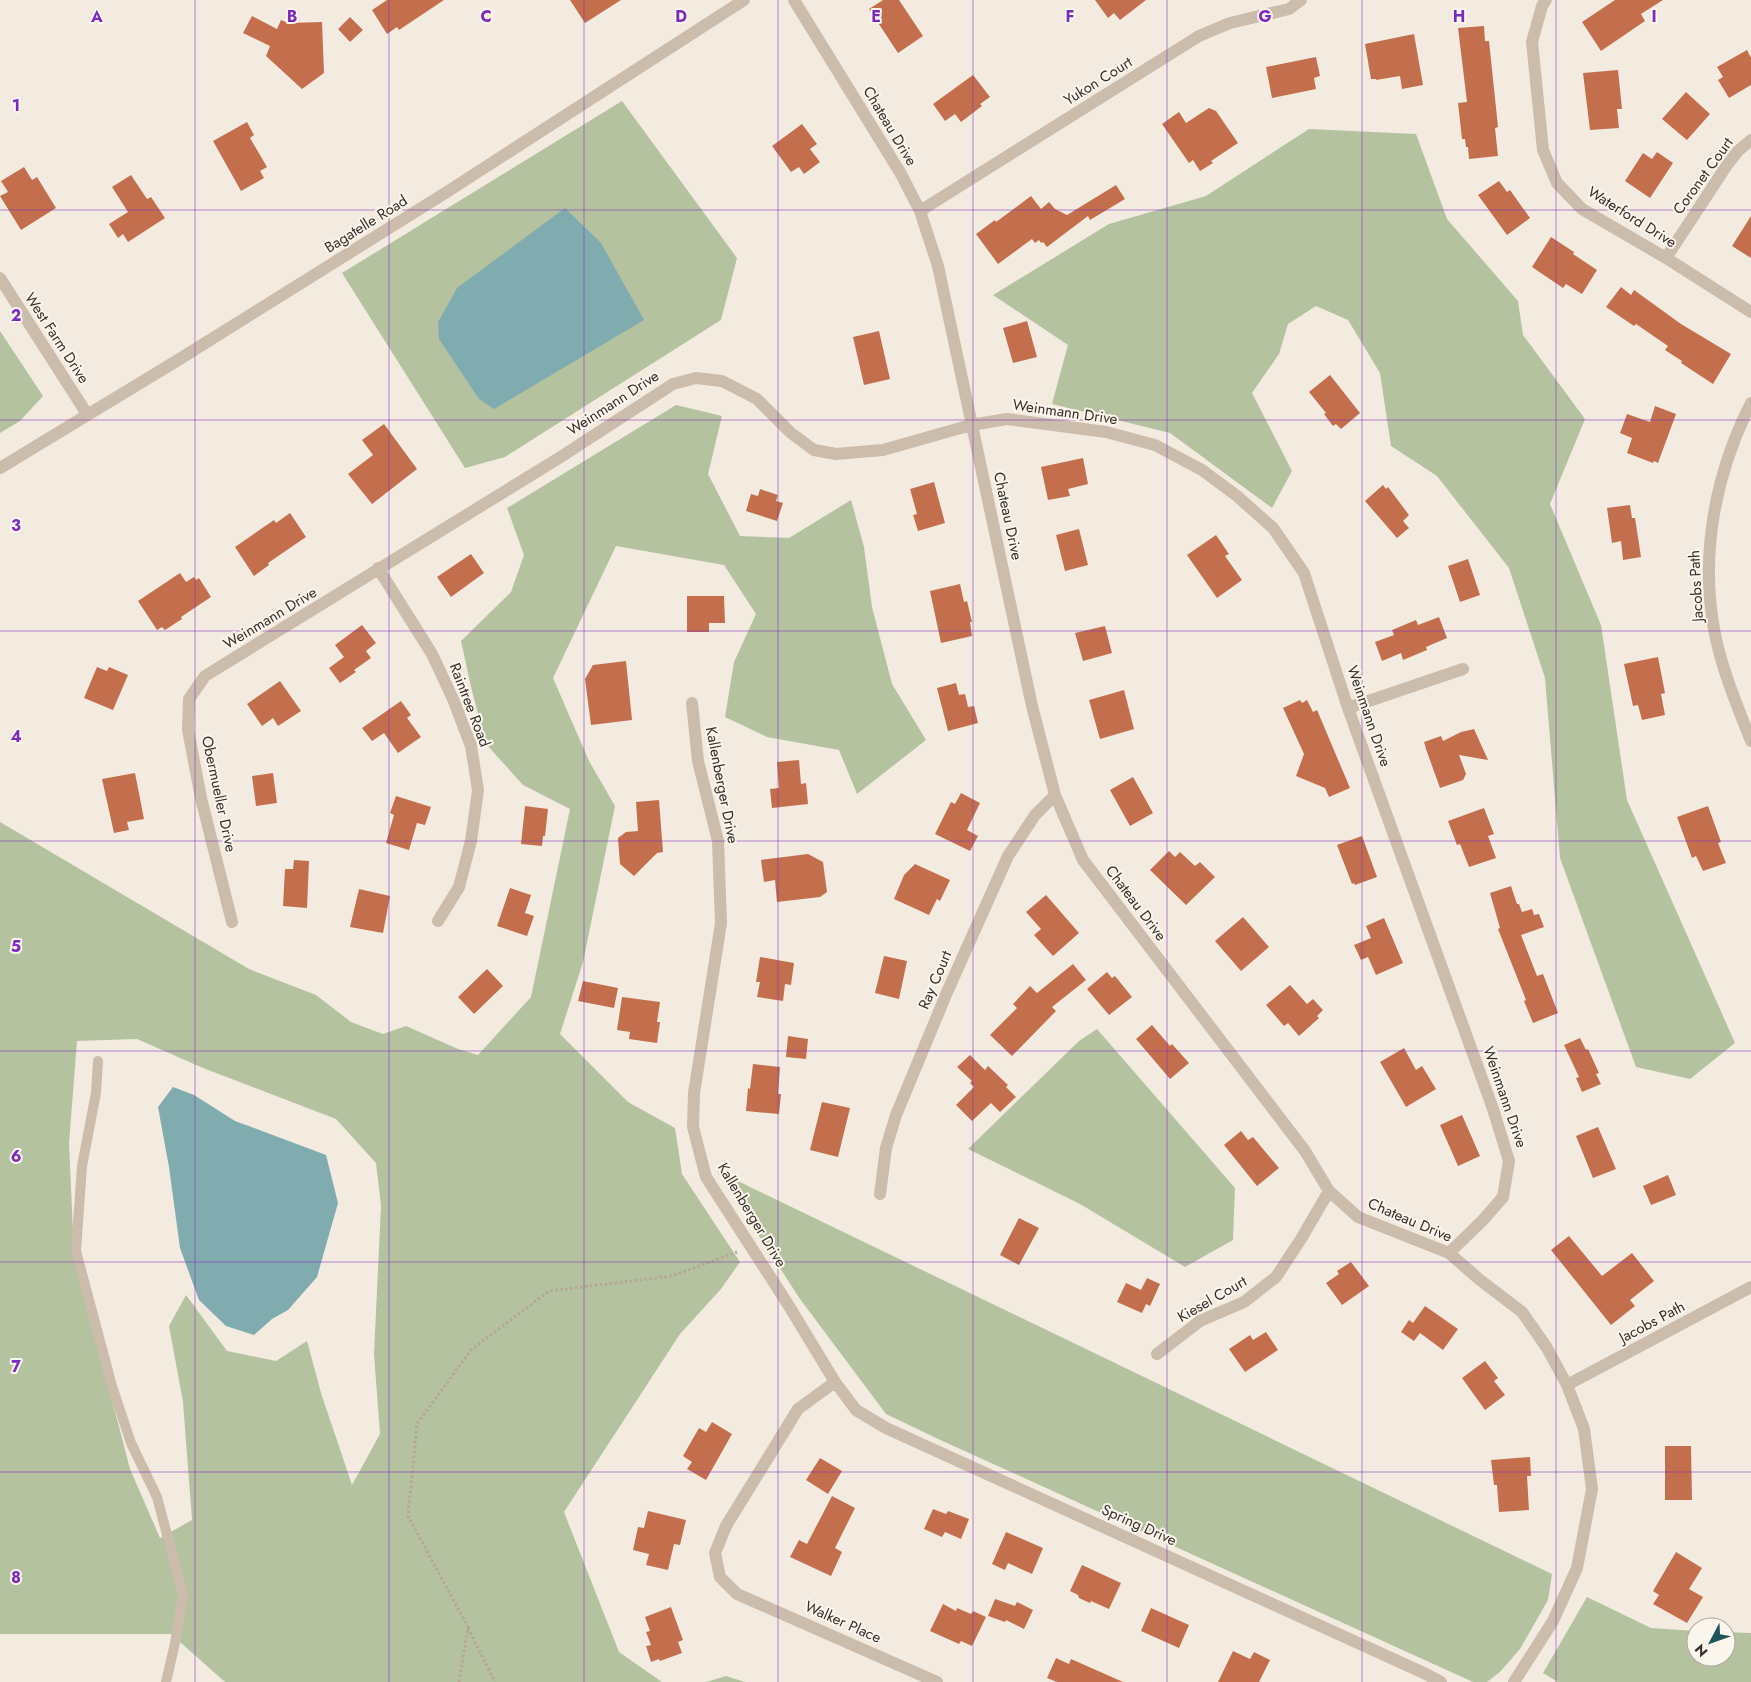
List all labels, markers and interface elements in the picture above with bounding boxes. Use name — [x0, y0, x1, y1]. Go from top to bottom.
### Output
text: A — [90, 5, 103, 28]
text: B — [287, 5, 297, 28]
text: C — [480, 5, 492, 28]
text: D — [675, 5, 687, 28]
text: E — [871, 5, 881, 28]
text: F — [1066, 5, 1074, 28]
text: G — [1258, 5, 1272, 28]
text: H — [1453, 5, 1465, 28]
text: I — [1651, 5, 1657, 28]
street label: Yukon Court — [1059, 51, 1137, 111]
street label: Chateau Drive — [857, 82, 923, 170]
text: 1 — [12, 94, 20, 117]
street label: Coronet Court — [1668, 133, 1739, 219]
street label: Waterford Drive — [1583, 181, 1681, 253]
street label: Bagatelle Road — [320, 190, 412, 258]
street label: West Farm Drive — [19, 288, 95, 388]
text: 2 — [11, 304, 21, 327]
street label: Weinmann Drive — [563, 365, 664, 441]
street label: Weinmann Drive — [1011, 394, 1119, 430]
street label: Chateau Drive — [988, 470, 1028, 562]
text: 3 — [11, 514, 21, 537]
street label: Jacobs Path — [1683, 550, 1709, 624]
street label: Weinmann Drive — [219, 581, 321, 655]
street label: Raintree Road — [444, 660, 496, 750]
street label: Weinmann Drive — [1341, 662, 1397, 770]
text: 4 — [10, 725, 22, 748]
street label: Kallenberger Drive — [700, 725, 744, 846]
street label: Obermueller Drive — [196, 734, 242, 854]
street label: Chateau Drive — [1100, 861, 1172, 946]
text: 5 — [11, 935, 21, 958]
street label: Ray Court — [913, 947, 957, 1013]
street label: Weinmann Drive — [1477, 1043, 1533, 1151]
text: 6 — [11, 1145, 21, 1168]
street label: Kallenberger Drive — [712, 1158, 792, 1272]
street label: Chateau Drive — [1364, 1192, 1456, 1248]
street label: Kiesel Court — [1173, 1270, 1251, 1328]
street label: Jacobs Path — [1613, 1295, 1689, 1349]
text: 7 — [11, 1355, 21, 1378]
street label: Spring Drive — [1098, 1499, 1180, 1551]
text: 8 — [11, 1566, 21, 1589]
street label: Walker Place — [801, 1595, 885, 1649]
north arrow — [1686, 1617, 1736, 1667]
text: N — [1690, 1640, 1712, 1661]

